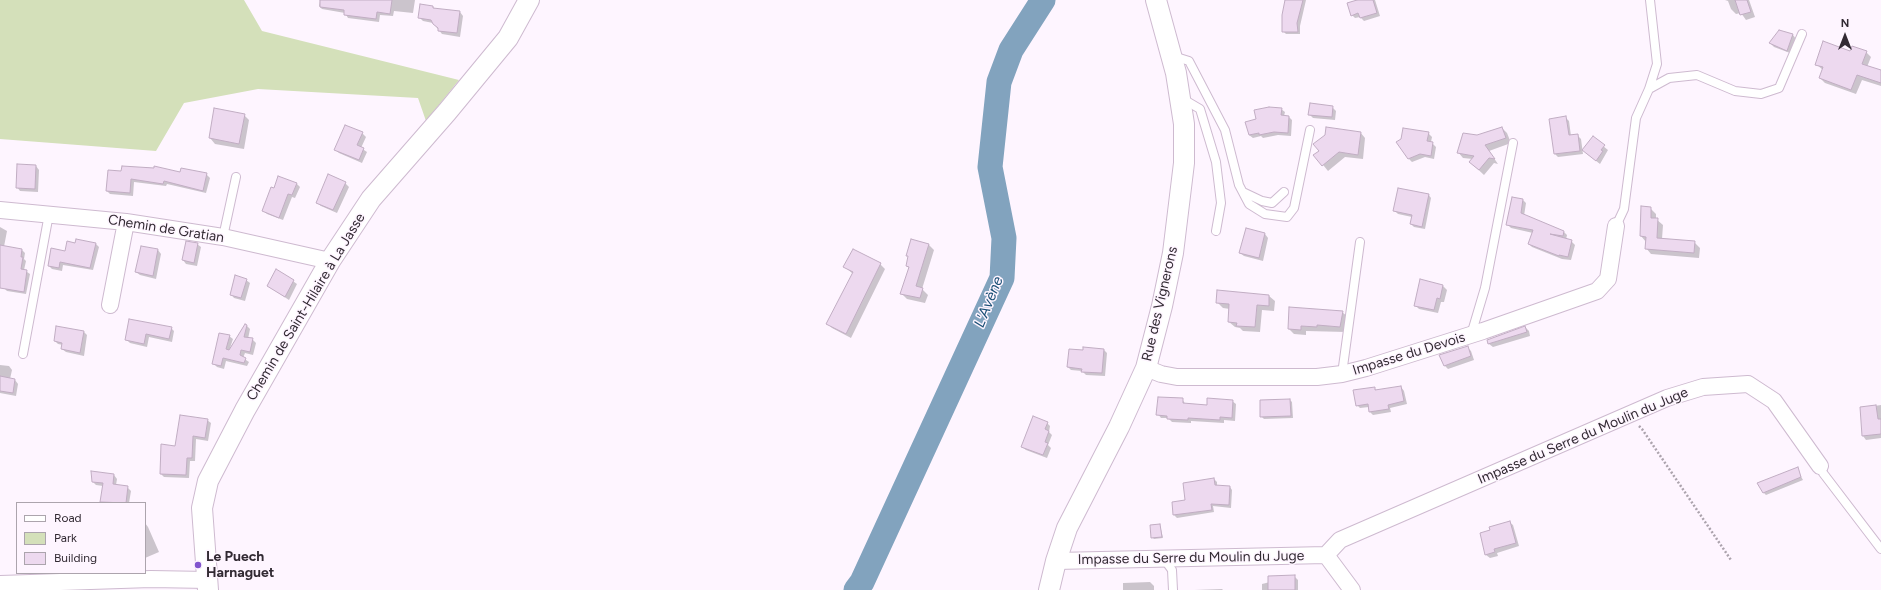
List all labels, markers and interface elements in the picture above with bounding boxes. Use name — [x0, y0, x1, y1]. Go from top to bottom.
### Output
north arrow — [1825, 16, 1865, 56]
text: N — [1841, 17, 1849, 30]
street label: Chemin de Saint-Hilaire à La Jasse — [243, 210, 369, 404]
street label: Chemin de Gratian — [107, 212, 225, 246]
street label: Rue des Vignerons — [1139, 245, 1181, 363]
water label: L'Avène — [971, 274, 1007, 330]
street label: Impasse du Devois — [1351, 329, 1467, 379]
street label: Impasse du Serre du Moulin du Juge — [1475, 384, 1691, 488]
legend — [16, 502, 146, 574]
text: Road — [54, 511, 82, 525]
text: Park — [54, 531, 77, 545]
street label: Impasse du Serre du Moulin du Juge — [1077, 548, 1305, 568]
place label: Le Puech Harnaguet — [206, 549, 274, 582]
text: Building — [54, 551, 97, 565]
marker: Le Puech Harnaguet — [193, 560, 203, 570]

